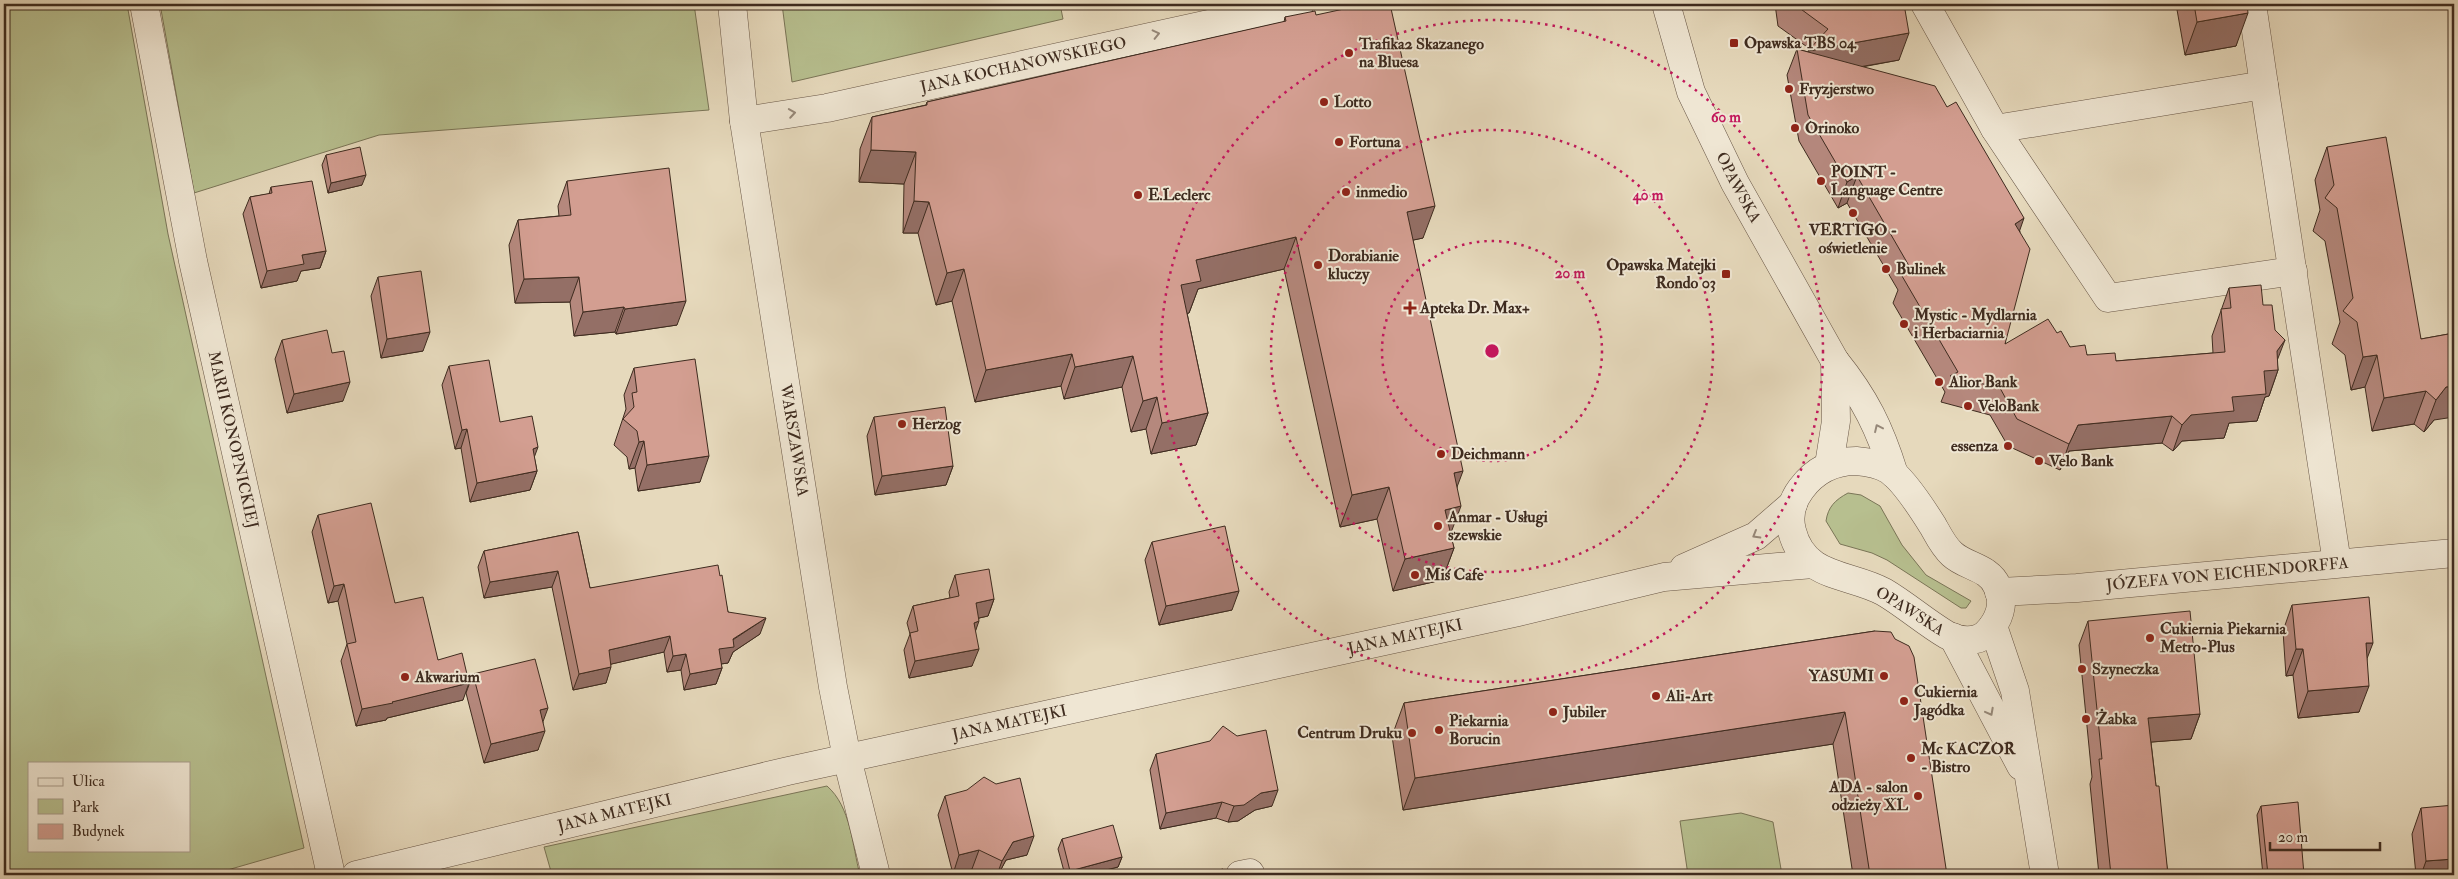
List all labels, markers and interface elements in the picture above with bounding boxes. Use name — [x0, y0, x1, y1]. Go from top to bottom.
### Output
one-way arrow — [1152, 29, 1161, 40]
street label: JANA KOCHANOWSKIEGO — [917, 32, 1128, 98]
place label: Opawska TBS 04 — [1744, 33, 1857, 54]
place label: Trafika2 Skazanego na Bluesa — [1358, 34, 1484, 72]
marker: Opawska TBS 04 — [1728, 37, 1740, 49]
marker: Trafika2 Skazanego na Bluesa — [1343, 47, 1355, 59]
place label: Fryzjerstwo — [1799, 79, 1874, 100]
marker: Fryzjerstwo — [1783, 83, 1795, 95]
place label: Lotto — [1334, 92, 1372, 112]
marker: Lotto — [1318, 96, 1330, 108]
text: 60 m — [1711, 108, 1741, 127]
one-way arrow — [788, 109, 797, 119]
place label: Orinoko — [1805, 118, 1859, 138]
marker: Orinoko — [1789, 122, 1801, 134]
place label: Fortuna — [1349, 132, 1401, 152]
marker: Fortuna — [1333, 136, 1345, 148]
street label: OPAWSKA — [1711, 149, 1765, 226]
place label: POINT - Language Centre — [1831, 162, 1943, 201]
marker: POINT - Language Centre — [1815, 175, 1827, 187]
place label: inmedio — [1355, 182, 1408, 202]
place label: E.Leclerc — [1148, 185, 1211, 205]
marker: inmedio — [1340, 186, 1352, 198]
text: 40 m — [1632, 186, 1664, 205]
marker: E.Leclerc — [1132, 189, 1144, 201]
marker: VERTIGO - oświetlenie — [1847, 207, 1859, 219]
place label: VERTIGO - oświetlenie — [1808, 220, 1897, 258]
place label: Dorabianie kluczy — [1327, 246, 1399, 285]
place label: Opawska Matejki Rondo 03 — [1606, 255, 1717, 293]
marker: Dorabianie kluczy — [1312, 259, 1324, 271]
place label: Bulinek — [1896, 259, 1946, 279]
marker: Bulinek — [1880, 263, 1892, 275]
text: 20 m — [1555, 264, 1585, 283]
marker: Opawska Matejki Rondo 03 — [1720, 268, 1732, 280]
place label: Apteka Dr. Max+ — [1419, 298, 1530, 319]
marker: Apteka Dr. Max+ — [1404, 302, 1416, 314]
place label: Mystic - Mydlarnia i Herbaciarnia — [1913, 305, 2037, 343]
marker: Mystic - Mydlarnia i Herbaciarnia — [1898, 318, 1910, 330]
centre of rings — [1483, 342, 1501, 360]
street label: MARII KONOPNICKIEJ — [204, 349, 263, 531]
place label: Alior Bank — [1948, 372, 2018, 392]
marker: Alior Bank — [1933, 376, 1945, 388]
street label: WARSZAWSKA — [775, 382, 813, 498]
place label: VeloBank — [1977, 396, 2040, 416]
marker: VeloBank — [1962, 400, 1974, 412]
place label: Herzog — [912, 414, 962, 435]
marker: Herzog — [896, 418, 908, 430]
one-way arrow — [1874, 424, 1884, 433]
place label: essenza — [1951, 436, 1998, 456]
marker: essenza — [2002, 440, 2014, 452]
place label: Deichmann — [1451, 444, 1526, 464]
marker: Deichmann — [1435, 448, 1447, 460]
place label: Velo Bank — [2048, 451, 2114, 471]
marker: Velo Bank — [2033, 455, 2045, 467]
place label: Anmar - Usługi szewskie — [1447, 507, 1549, 545]
marker: Anmar - Usługi szewskie — [1432, 520, 1444, 532]
one-way arrow — [1752, 529, 1761, 539]
street label: JÓZEFA VON EICHENDORFFA — [2104, 553, 2349, 596]
place label: Miś Cafe — [1424, 565, 1484, 585]
marker: Miś Cafe — [1409, 569, 1421, 581]
street label: OPAWSKA — [1872, 582, 1948, 640]
street label: JANA MATEJKI — [1345, 614, 1464, 660]
place label: Cukiernia Piekarnia Metro-Plus — [2159, 619, 2287, 657]
marker: Cukiernia Piekarnia Metro-Plus — [2144, 632, 2156, 644]
place label: Szyneczka — [2092, 659, 2159, 680]
marker: Szyneczka — [2076, 663, 2088, 675]
place label: YASUMI — [1808, 666, 1875, 686]
place label: Akwarium — [414, 667, 481, 687]
marker: YASUMI — [1878, 670, 1890, 682]
marker: Akwarium — [399, 671, 411, 683]
place label: Cukiernia Jagódka — [1913, 682, 1978, 721]
place label: Ali-Art — [1665, 686, 1713, 706]
marker: Ali-Art — [1650, 690, 1662, 702]
marker: Cukiernia Jagódka — [1898, 695, 1910, 707]
street label: JANA MATEJKI — [949, 701, 1069, 746]
place label: Jubiler — [1562, 702, 1607, 723]
marker: Jubiler — [1547, 706, 1559, 718]
one-way arrow — [1984, 707, 1994, 716]
place label: Żabka — [2096, 708, 2137, 729]
place label: Piekarnia Borucin — [1449, 711, 1509, 749]
marker: Żabka — [2080, 713, 2092, 725]
place label: Centrum Druku — [1297, 723, 1403, 743]
marker: Piekarnia Borucin — [1433, 724, 1445, 736]
marker: Centrum Druku — [1406, 727, 1418, 739]
place label: Mc KACZOR - Bistro — [1920, 739, 2017, 777]
marker: Mc KACZOR - Bistro — [1905, 752, 1917, 764]
legend — [28, 762, 190, 852]
text: Ulica — [72, 772, 105, 791]
place label: ADA - salon odzieży XL — [1828, 777, 1909, 816]
street label: JANA MATEJKI — [554, 789, 674, 837]
marker: ADA - salon odzieży XL — [1912, 790, 1924, 802]
text: Park — [72, 798, 99, 817]
scale bar — [2270, 819, 2380, 851]
text: Budynek — [72, 822, 125, 841]
text: 20 m — [2278, 828, 2308, 847]

